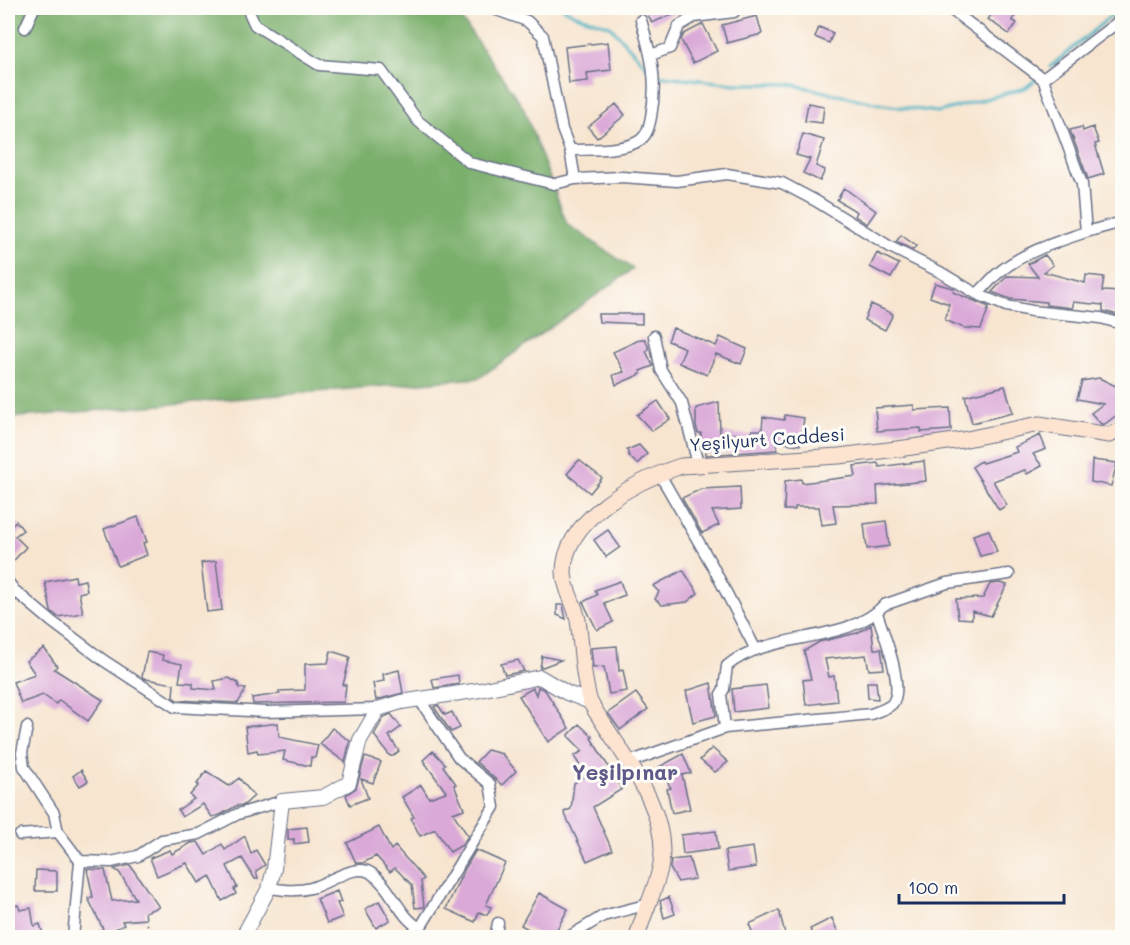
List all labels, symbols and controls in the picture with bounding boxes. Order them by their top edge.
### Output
street label: Yeşilyurt Caddesi [688,422,846,456]
district label: Yeşilpınar [572,758,678,786]
scale bar [899,867,1064,905]
text: 100 m [908,875,958,899]

